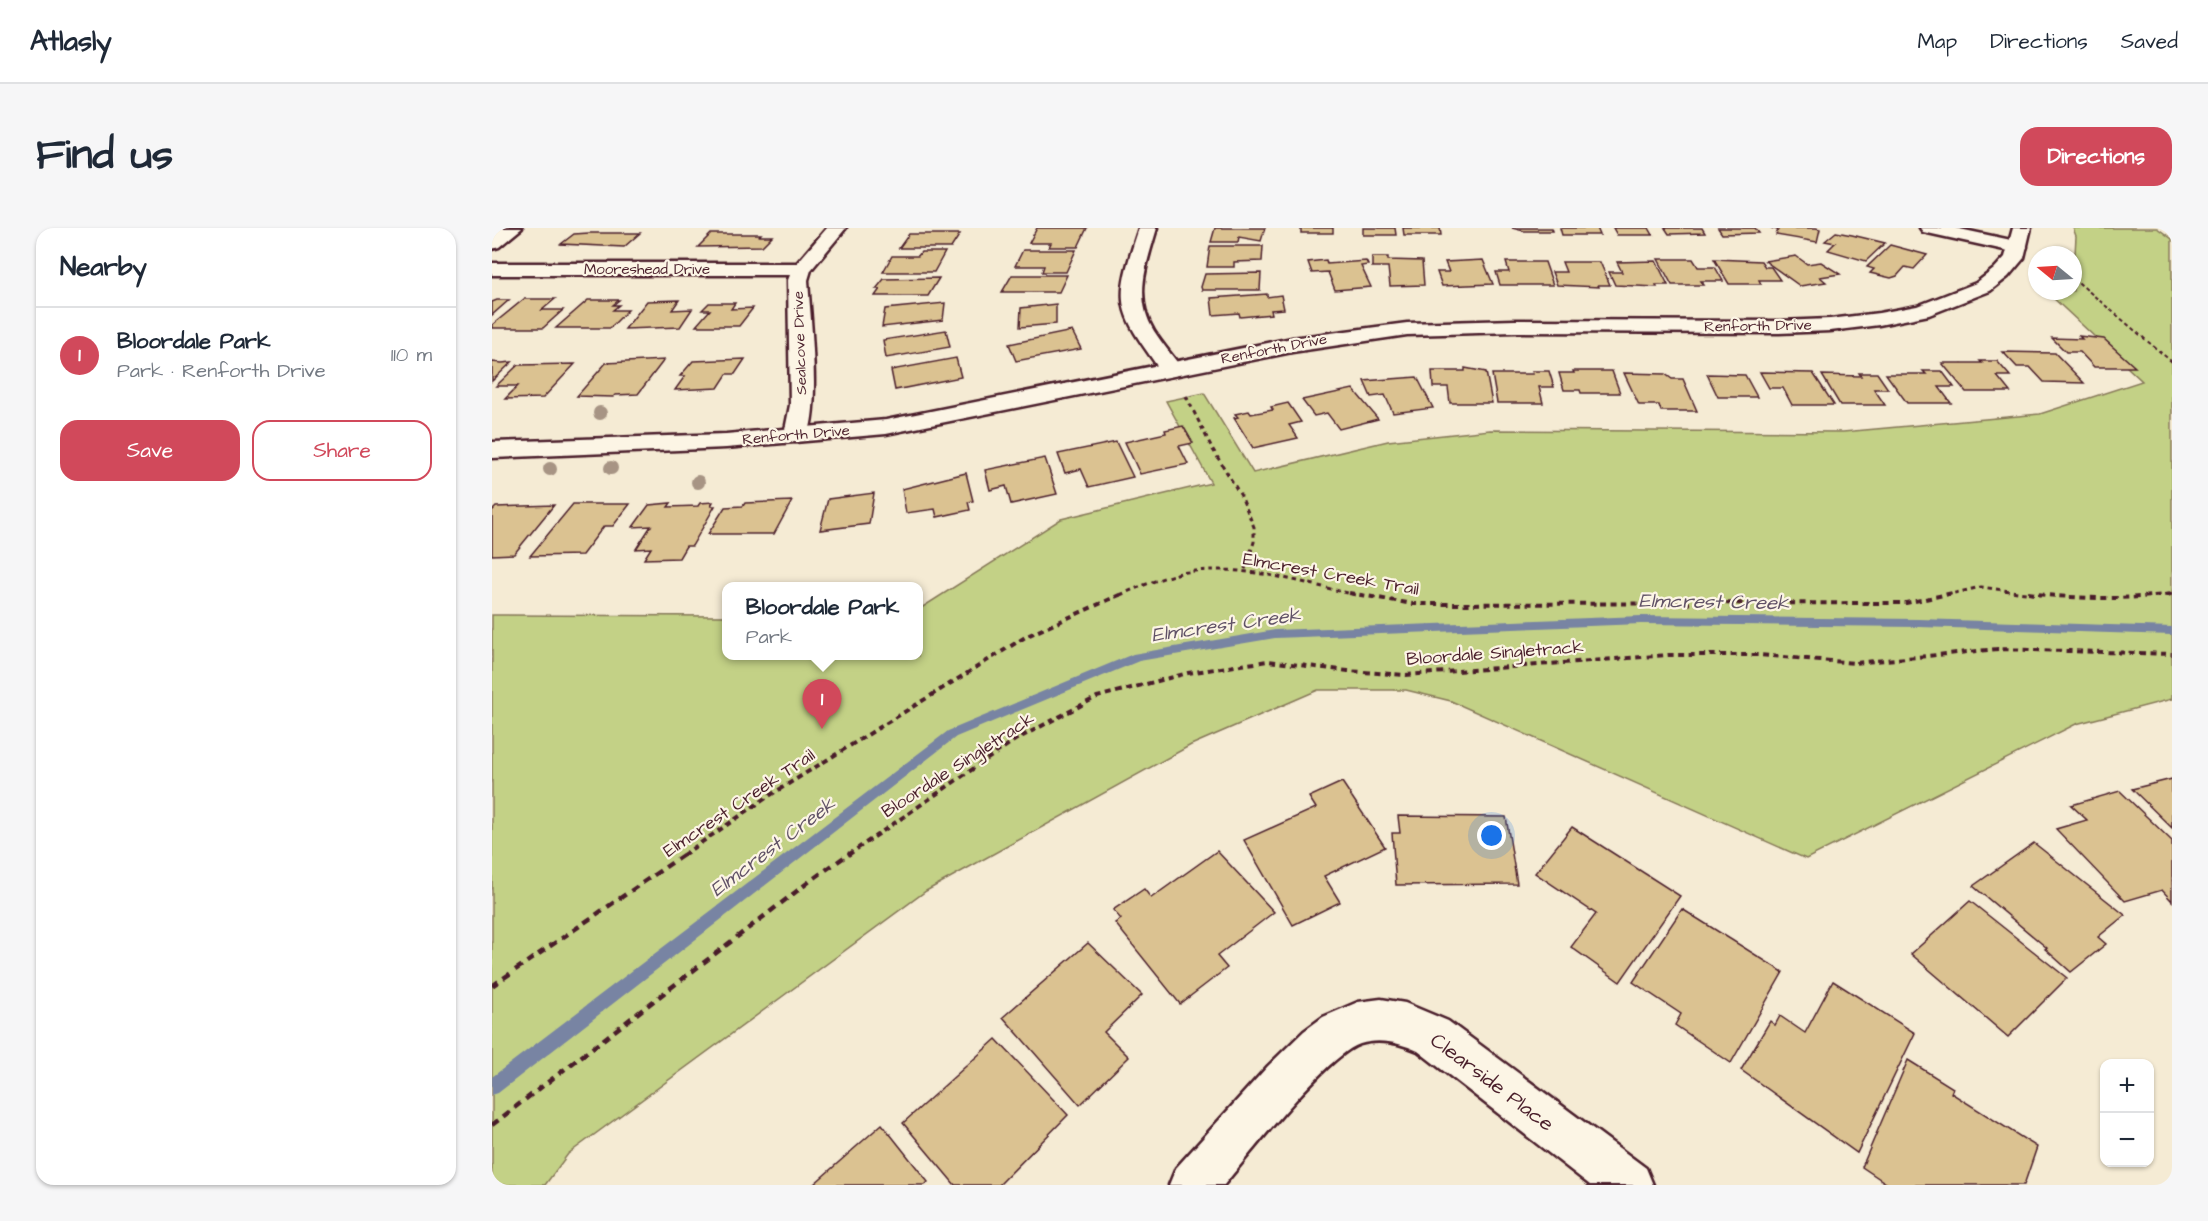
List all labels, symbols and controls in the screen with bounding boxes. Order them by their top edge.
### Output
text: Atlasly [30,22,112,61]
text: Map [1917,27,1957,56]
text: Directions [1990,27,2088,56]
text: Saved [2121,27,2178,56]
text: Find us [36,127,173,185]
button: Directions [2020,127,2172,186]
north arrow [2028,246,2082,300]
text: Nearby [60,249,147,285]
street label: Mooreshead Drive [584,259,710,280]
street label: Sealcove Drive [788,291,812,395]
street label: Renforth Drive [1704,315,1812,337]
text: Bloordale Park [117,326,271,357]
street label: Renforth Drive [1219,328,1329,370]
text: 1 [78,341,81,369]
text: 110 m [391,341,432,369]
text: Park · Renforth Drive [117,357,326,385]
button: Save [60,420,240,481]
button: Share [252,420,432,481]
street label: Renforth Drive [741,420,851,450]
street label: Elmcrest Creek Trail [1241,546,1421,602]
popup [722,582,923,660]
water label: Elmcrest Creek [1639,587,1790,617]
text: Bloordale Park [746,592,899,623]
water label: Elmcrest Creek [1150,601,1303,649]
text: Park [746,623,792,651]
street label: Bloordale Singletrack [1405,634,1585,673]
pin: 1 [802,680,842,729]
street label: Bloordale Singletrack [877,706,1040,825]
street label: Elmcrest Creek Trail [659,744,819,862]
water label: Elmcrest Creek [706,792,840,902]
your location [1477,821,1506,850]
street label: Clearside Place [1424,1026,1560,1138]
map controls [2100,1059,2154,1167]
button: + [2100,1059,2154,1113]
button: − [2100,1113,2154,1167]

